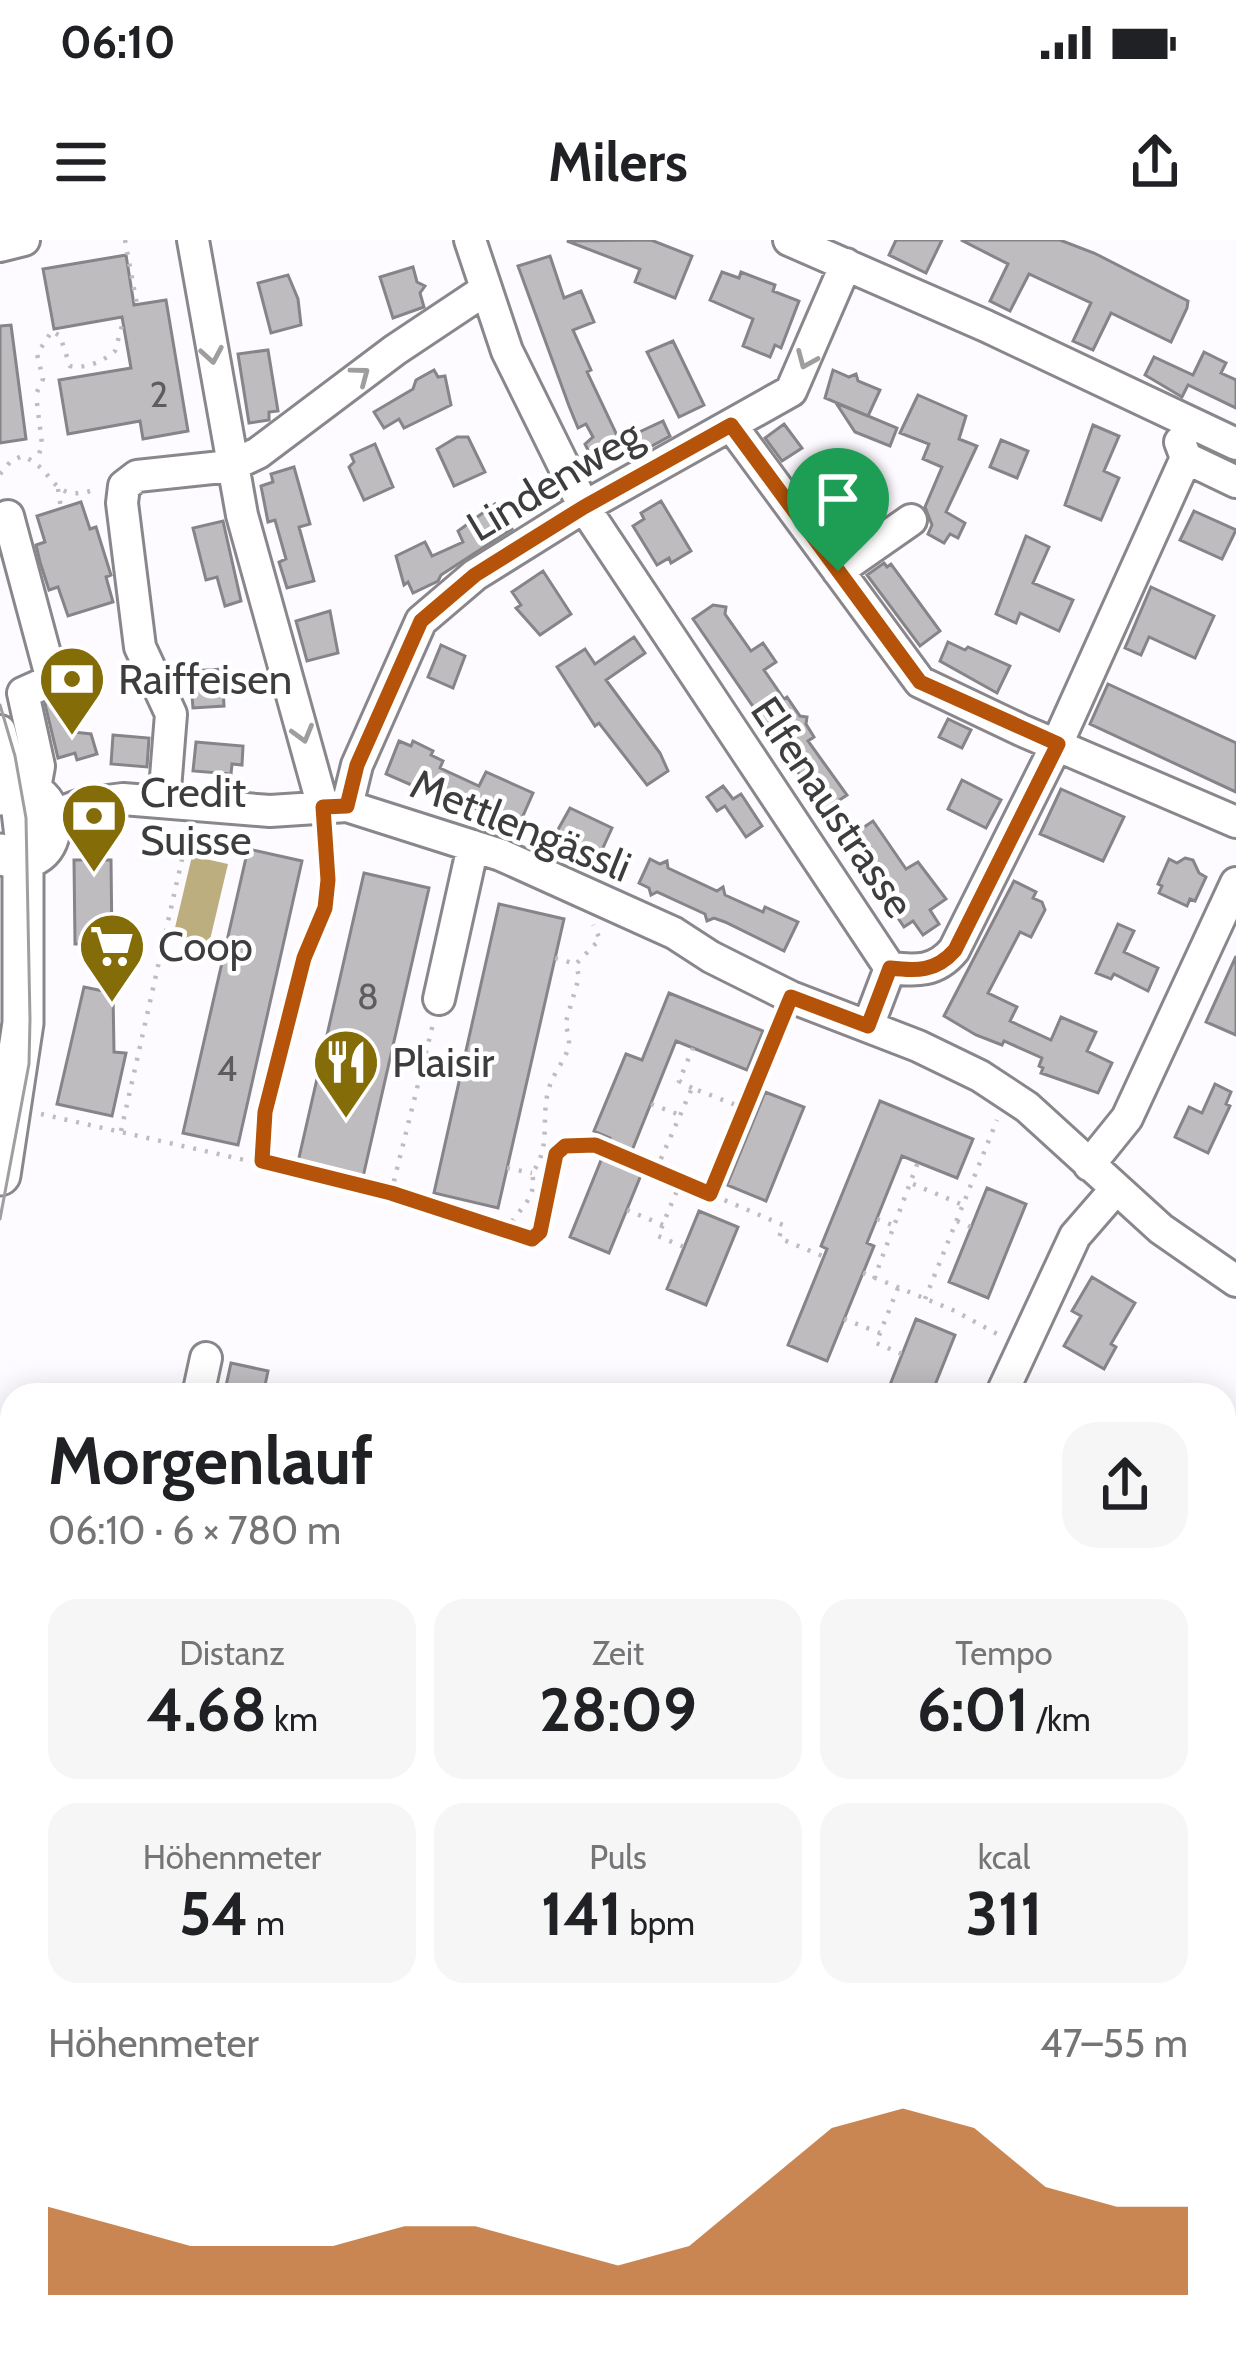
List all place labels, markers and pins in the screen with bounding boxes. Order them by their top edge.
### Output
pin [787,448,889,571]
bank icon: Raiffeisen [37,644,107,738]
place label: Raiffeisen [118,653,292,705]
place label: Credit Suisse [140,766,251,866]
bank icon: Credit Suisse [59,781,129,875]
supermarket icon: Coop [77,911,147,1005]
place label: Coop [158,920,253,972]
restaurant icon: Plaisir [311,1027,381,1121]
place label: Plaisir [392,1036,495,1088]

